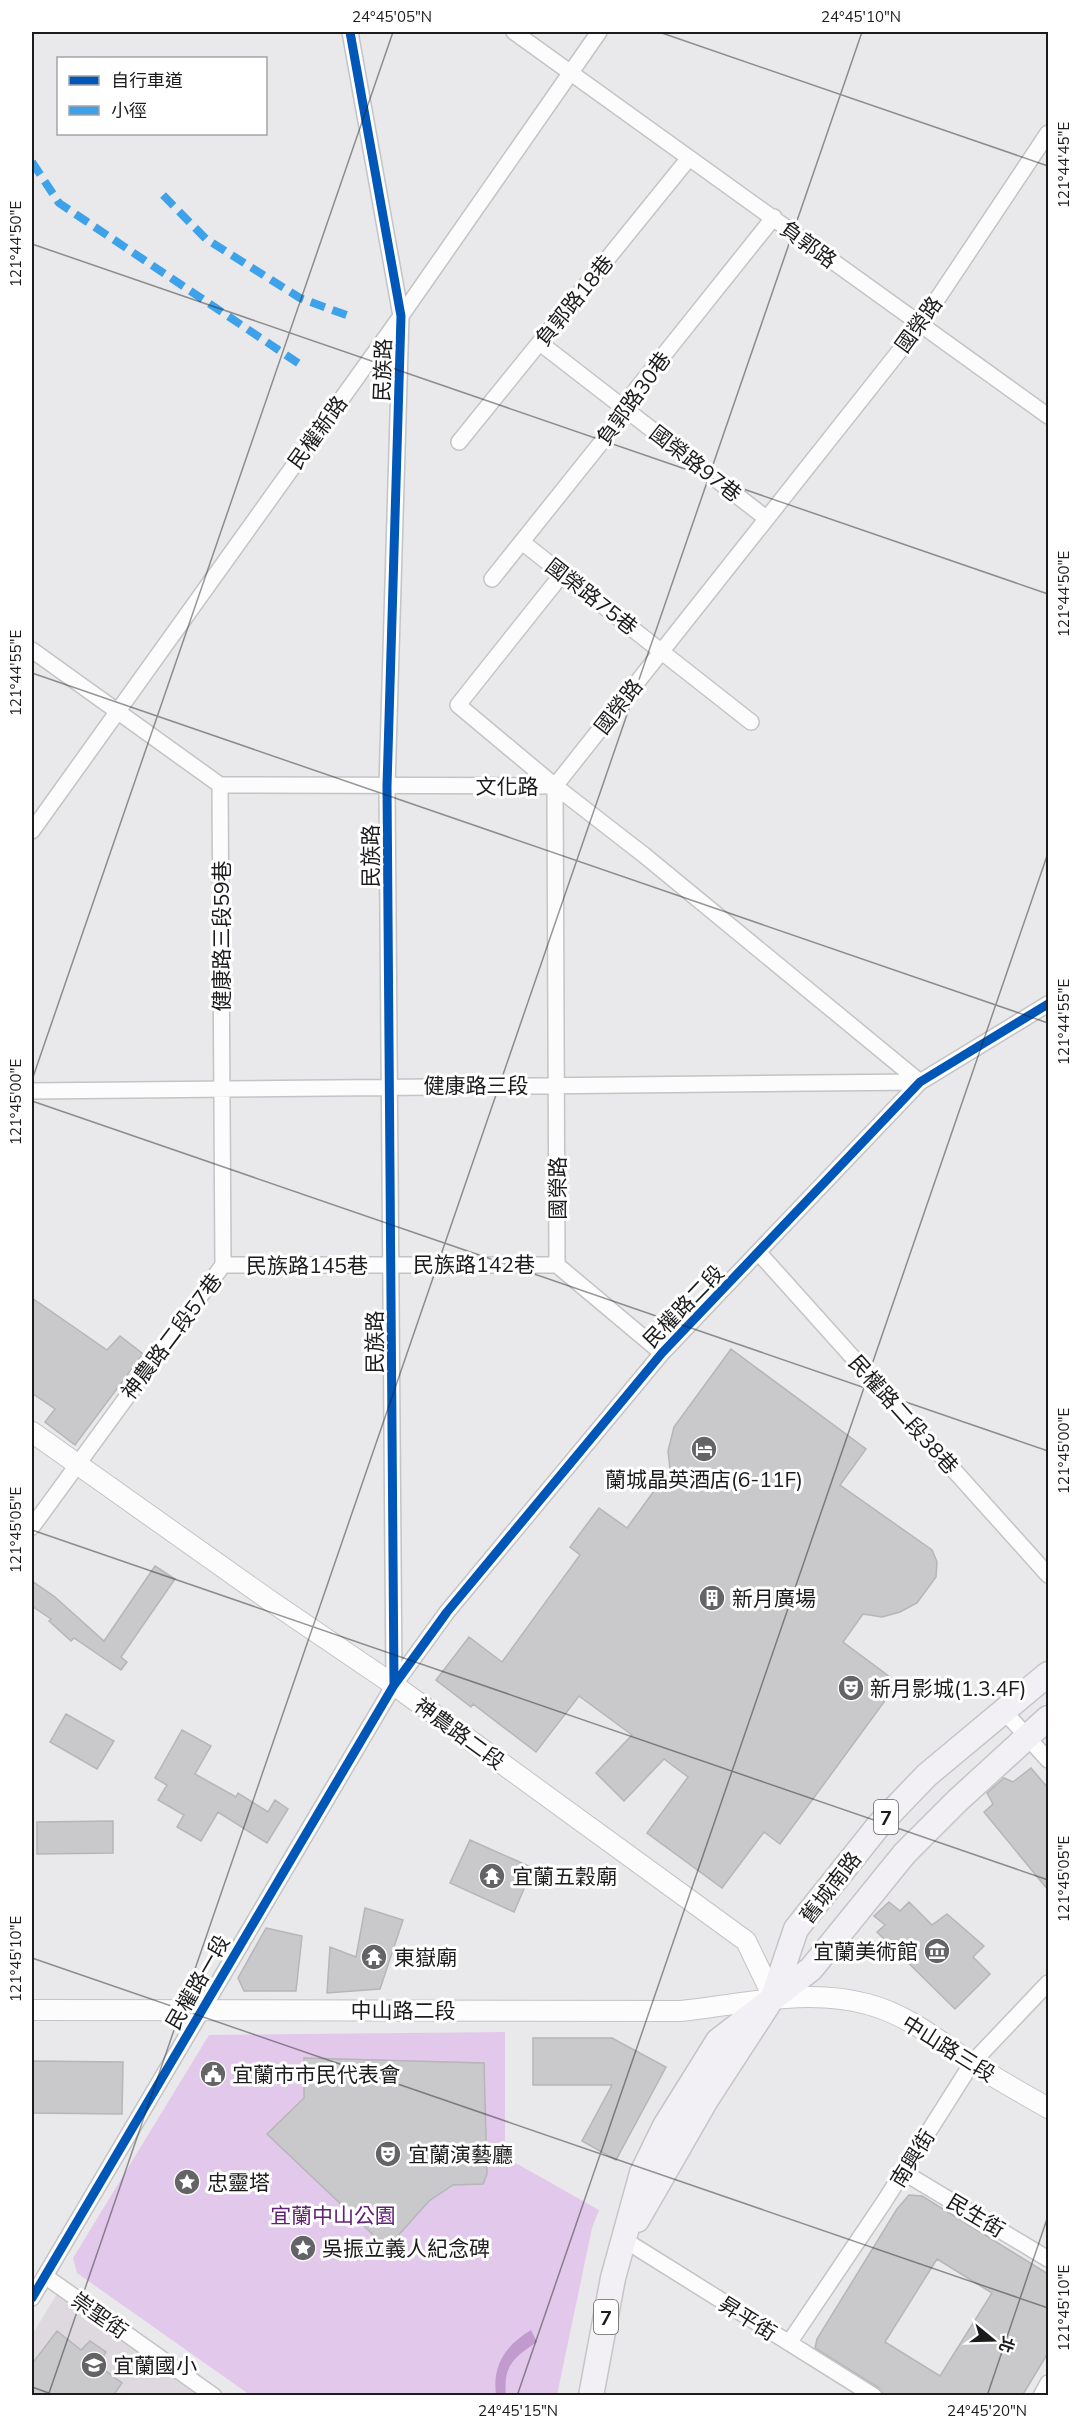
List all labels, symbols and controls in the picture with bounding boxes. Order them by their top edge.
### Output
text: 24°45'05"N [352,7,432,26]
text: 24°45'10"N [821,7,901,26]
legend [57,57,267,135]
text: 自行車道 [111,69,183,92]
text: 小徑 [111,99,147,122]
text: 121°44'45"E [1054,122,1073,208]
text: 121°44'50"E [6,201,25,287]
street label: 負郭路 [776,215,842,273]
street label: 負郭路18巷 [530,249,618,351]
street label: 國榮路 [889,291,947,357]
street label: 民族路 [368,338,396,402]
street label: 負郭路30巷 [590,346,676,450]
street label: 民權新路 [282,390,352,474]
street label: 國榮路97巷 [645,419,747,507]
text: 121°44'50"E [1054,551,1073,637]
street label: 國榮路75巷 [541,552,643,640]
text: 121°44'55"E [6,630,25,716]
street label: 國榮路 [588,673,648,739]
street label: 文化路 [476,773,539,799]
street label: 民族路 [357,825,383,888]
street label: 健康路三段59巷 [208,860,234,1012]
text: 121°44'55"E [1054,979,1073,1065]
text: 121°45'00"E [6,1059,25,1145]
street label: 健康路三段 [424,1072,529,1098]
street label: 國榮路 [544,1157,570,1220]
street label: 民族路142巷 [413,1251,535,1277]
street label: 民族路145巷 [246,1252,368,1278]
street label: 民權路二段 [637,1259,729,1353]
street label: 神農路二段57巷 [115,1268,227,1404]
street label: 民族路 [361,1311,387,1374]
street label: 民權路二段38巷 [844,1349,964,1479]
text: 121°45'00"E [1054,1408,1073,1494]
hotel icon: 蘭城晶英酒店(6-11F) [689,1434,719,1464]
place label: 蘭城晶英酒店(6-11F) [605,1466,803,1492]
text: 121°45'05"E [6,1487,25,1573]
building icon: 新月廣場 [697,1583,727,1613]
place label: 新月廣場 [732,1585,816,1611]
theatre icon: 新月影城(1.3.4F) [836,1673,866,1703]
place label: 新月影城(1.3.4F) [870,1675,1027,1701]
street label: 神農路二段 [410,1692,510,1774]
road number: 7 [874,1800,898,1834]
text: 121°45'05"E [1054,1836,1073,1922]
street label: 舊城南路 [794,1846,866,1928]
temple icon: 宜蘭五穀廟 [477,1861,507,1891]
place label: 宜蘭五穀廟 [512,1863,617,1889]
text: 121°45'10"E [6,1916,25,2002]
street label: 民權路一段 [159,1930,235,2034]
museum icon: 宜蘭美術館 [922,1936,952,1966]
place label: 宜蘭美術館 [813,1938,918,1964]
temple icon: 東嶽廟 [359,1942,389,1972]
place label: 東嶽廟 [394,1944,457,1970]
street label: 中山路二段 [351,1997,456,2023]
street label: 中山路三段 [898,2009,1000,2087]
public building icon: 宜蘭市市民代表會 [198,2059,228,2089]
place label: 宜蘭市市民代表會 [232,2061,400,2087]
street label: 南興街 [884,2124,940,2192]
theatre icon: 宜蘭演藝廳 [373,2139,403,2169]
place label: 宜蘭演藝廳 [408,2141,513,2167]
place icon: 忠靈塔 [172,2167,202,2197]
place label: 忠靈塔 [207,2169,270,2195]
street label: 民生街 [942,2188,1010,2242]
park label: 宜蘭中山公園 [270,2202,396,2228]
place icon: 吳振立義人紀念碑 [288,2233,318,2263]
place label: 吳振立義人紀念碑 [322,2235,490,2261]
text: 121°45'10"E [1054,2265,1073,2351]
street label: 崇聖街 [67,2286,133,2344]
street label: 昇平街 [714,2290,782,2346]
road number: 7 [594,2300,618,2334]
north arrow [963,2310,1023,2370]
text: 北 [995,2334,1019,2356]
school or university icon: 宜蘭國小 [79,2350,109,2380]
place label: 宜蘭國小 [113,2352,197,2378]
text: 24°45'15"N [478,2401,558,2420]
text: 24°45'20"N [947,2401,1027,2420]

